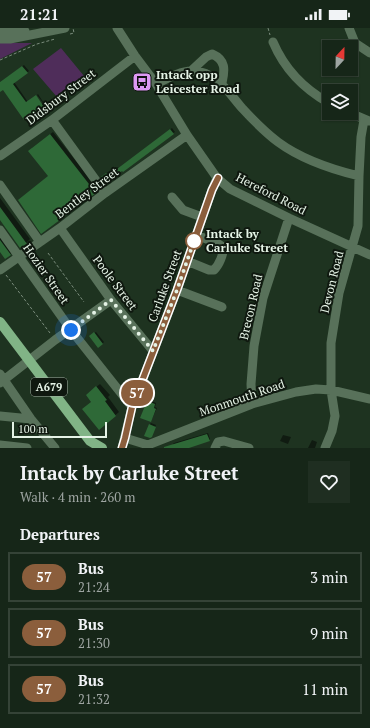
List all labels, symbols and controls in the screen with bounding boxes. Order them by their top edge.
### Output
text: 21:21 [20,4,59,24]
north arrow [322,40,358,76]
map controls [322,40,358,120]
street label: Didsbury Street [23,65,99,128]
place label: Intack opp Leicester Road [156,67,240,96]
bus stop icon: Intack opp Leicester Road [131,71,153,93]
button: layers [322,84,358,120]
street label: Bentley Street [52,164,122,221]
street label: Hereford Road [234,169,309,218]
place label: Intack by Carluke Street [206,226,288,255]
marker: Intack by Carluke Street [185,232,203,250]
street label: Hozier Street [20,241,73,307]
street label: Carluke Street [144,247,185,324]
street label: Devon Road [317,249,347,315]
street label: Poole Street [90,252,141,313]
street label: Brecon Road [236,272,265,341]
your location [61,320,81,340]
street label: Monmouth Road [197,376,287,419]
road number: A679 [31,378,67,396]
line badge: 57 [119,380,155,406]
text: 57 [129,383,145,402]
scale bar [12,420,107,439]
text: 100 m [18,422,48,436]
text: Intack by Carluke Street [20,460,239,485]
button: heart [308,461,350,503]
text: Walk · 4 min · 260 m [20,488,135,506]
text: Departures [20,524,100,544]
text: Bus [78,558,104,578]
text: 57 [36,567,52,586]
text: 3 min [310,567,348,587]
text: 21:24 [78,578,110,596]
text: Bus [78,614,104,634]
text: 57 [36,623,52,642]
text: 9 min [310,623,348,643]
text: 21:30 [78,634,110,652]
text: Bus [78,670,104,690]
text: 57 [36,679,52,698]
text: 11 min [302,679,348,699]
text: 21:32 [78,690,110,708]

